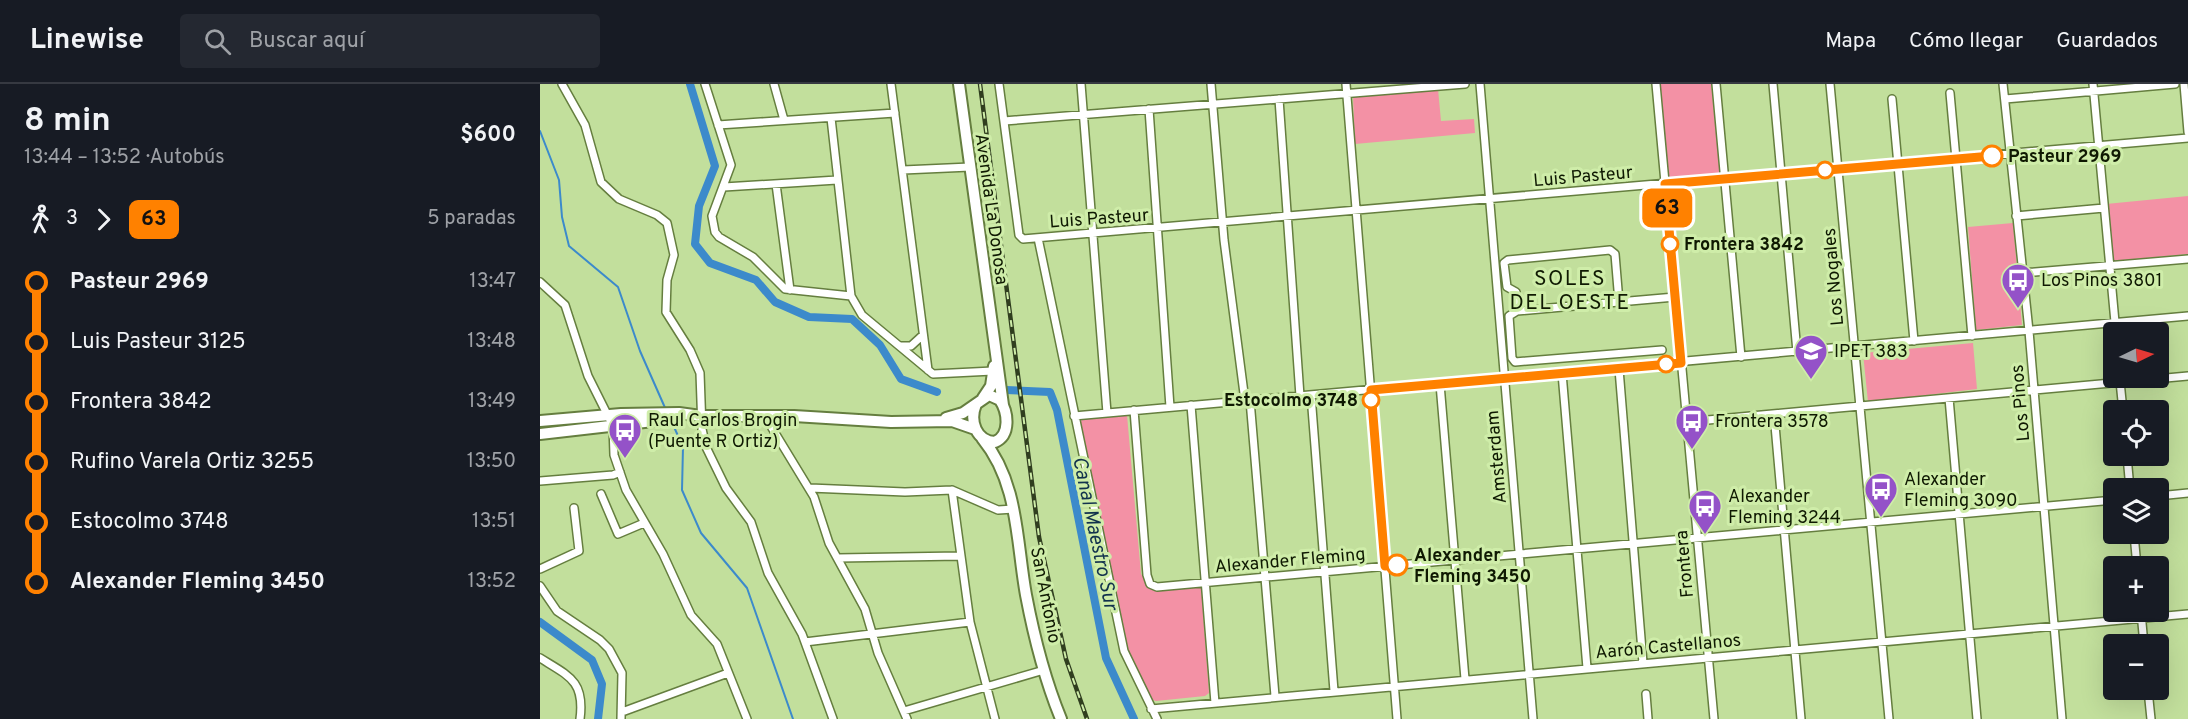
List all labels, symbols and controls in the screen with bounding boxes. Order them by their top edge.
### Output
search box [180,14,600,68]
text: Linewise [30,23,144,59]
icon: search [201,25,234,58]
text: Buscar aquí [249,28,364,55]
text: Mapa [1825,28,1876,55]
text: Cómo llegar [1909,28,2023,55]
text: Guardados [2056,28,2158,55]
text: 8 min [24,101,111,143]
text: $600 [460,122,516,149]
street label: Avenida La Donosa [969,132,1013,286]
text: 13:44 – 13:52 · Autobús [24,145,225,171]
marker: Pasteur 2969 [1981,145,2003,167]
place label: Pasteur 2969 [2008,146,2122,169]
unlabelled marker [1816,161,1834,179]
street label: Luis Pasteur [1532,162,1634,193]
line badge: 63 [1640,188,1694,228]
text: 63 [1654,195,1680,222]
icon: walk [24,203,57,236]
icon: forward [87,203,120,236]
street label: Luis Pasteur [1049,205,1150,234]
text: 3 [66,206,78,232]
text: 63 [141,206,167,233]
text: 5 paradas [427,206,516,232]
street label: Los Nogales [1819,227,1850,327]
place label: Frontera 3842 [1684,234,1804,257]
marker: Frontera 3842 [1661,235,1679,253]
bus stop icon: Los Pinos 3801 [2000,262,2036,309]
district label: SOLES DEL OESTE [1510,266,1630,317]
text: Pasteur 2969 [70,269,209,296]
text: 13:47 [469,269,516,295]
place label: Los Pinos 3801 [2041,270,2162,293]
north arrow [2103,322,2169,388]
map controls [2103,322,2169,700]
text: Luis Pasteur 3125 [70,329,246,356]
text: 13:48 [467,329,516,355]
school or university icon: IPET 383 [1793,333,1829,380]
place label: IPET 383 [1834,341,1908,364]
unlabelled marker [1657,355,1675,373]
street label: Los Pinos [2007,363,2036,442]
text: Frontera 3842 [70,389,212,416]
text: 13:49 [468,389,516,415]
place label: Estocolmo 3748 [1224,390,1358,413]
marker: Estocolmo 3748 [1362,391,1380,409]
button: locate [2103,400,2169,466]
bus stop icon: Frontera 3578 [1674,403,1710,450]
street label: Amsterdam [1482,409,1513,505]
place label: Raul Carlos Brogin (Puente R Ortiz) [648,410,797,454]
place label: Frontera 3578 [1715,411,1829,434]
bus stop icon: Raul Carlos Brogin (Puente R Ortiz) [607,412,643,459]
text: Rufino Varela Ortiz 3255 [70,449,314,476]
text: 13:50 [467,449,516,475]
water label: Canal Maestro Sur [1065,454,1123,614]
place label: Alexander Fleming 3090 [1904,469,2018,513]
bus stop icon: Alexander Fleming 3090 [1863,471,1899,518]
button: layers [2103,478,2169,544]
place label: Alexander Fleming 3244 [1728,486,1841,530]
bus stop icon: Alexander Fleming 3244 [1687,488,1723,535]
text: Estocolmo 3748 [70,509,229,536]
text: 13:51 [472,509,516,535]
street label: Frontera [1671,529,1700,599]
street label: Alexander Fleming [1214,543,1367,580]
street label: San Antonio [1024,545,1065,645]
place label: Alexander Fleming 3450 [1414,545,1531,589]
marker: Alexander Fleming 3450 [1386,554,1408,576]
button: + [2103,556,2169,622]
text: Alexander Fleming 3450 [70,569,325,596]
text: 13:52 [467,569,516,595]
street label: Aarón Castellanos [1594,630,1742,665]
button: − [2103,634,2169,700]

